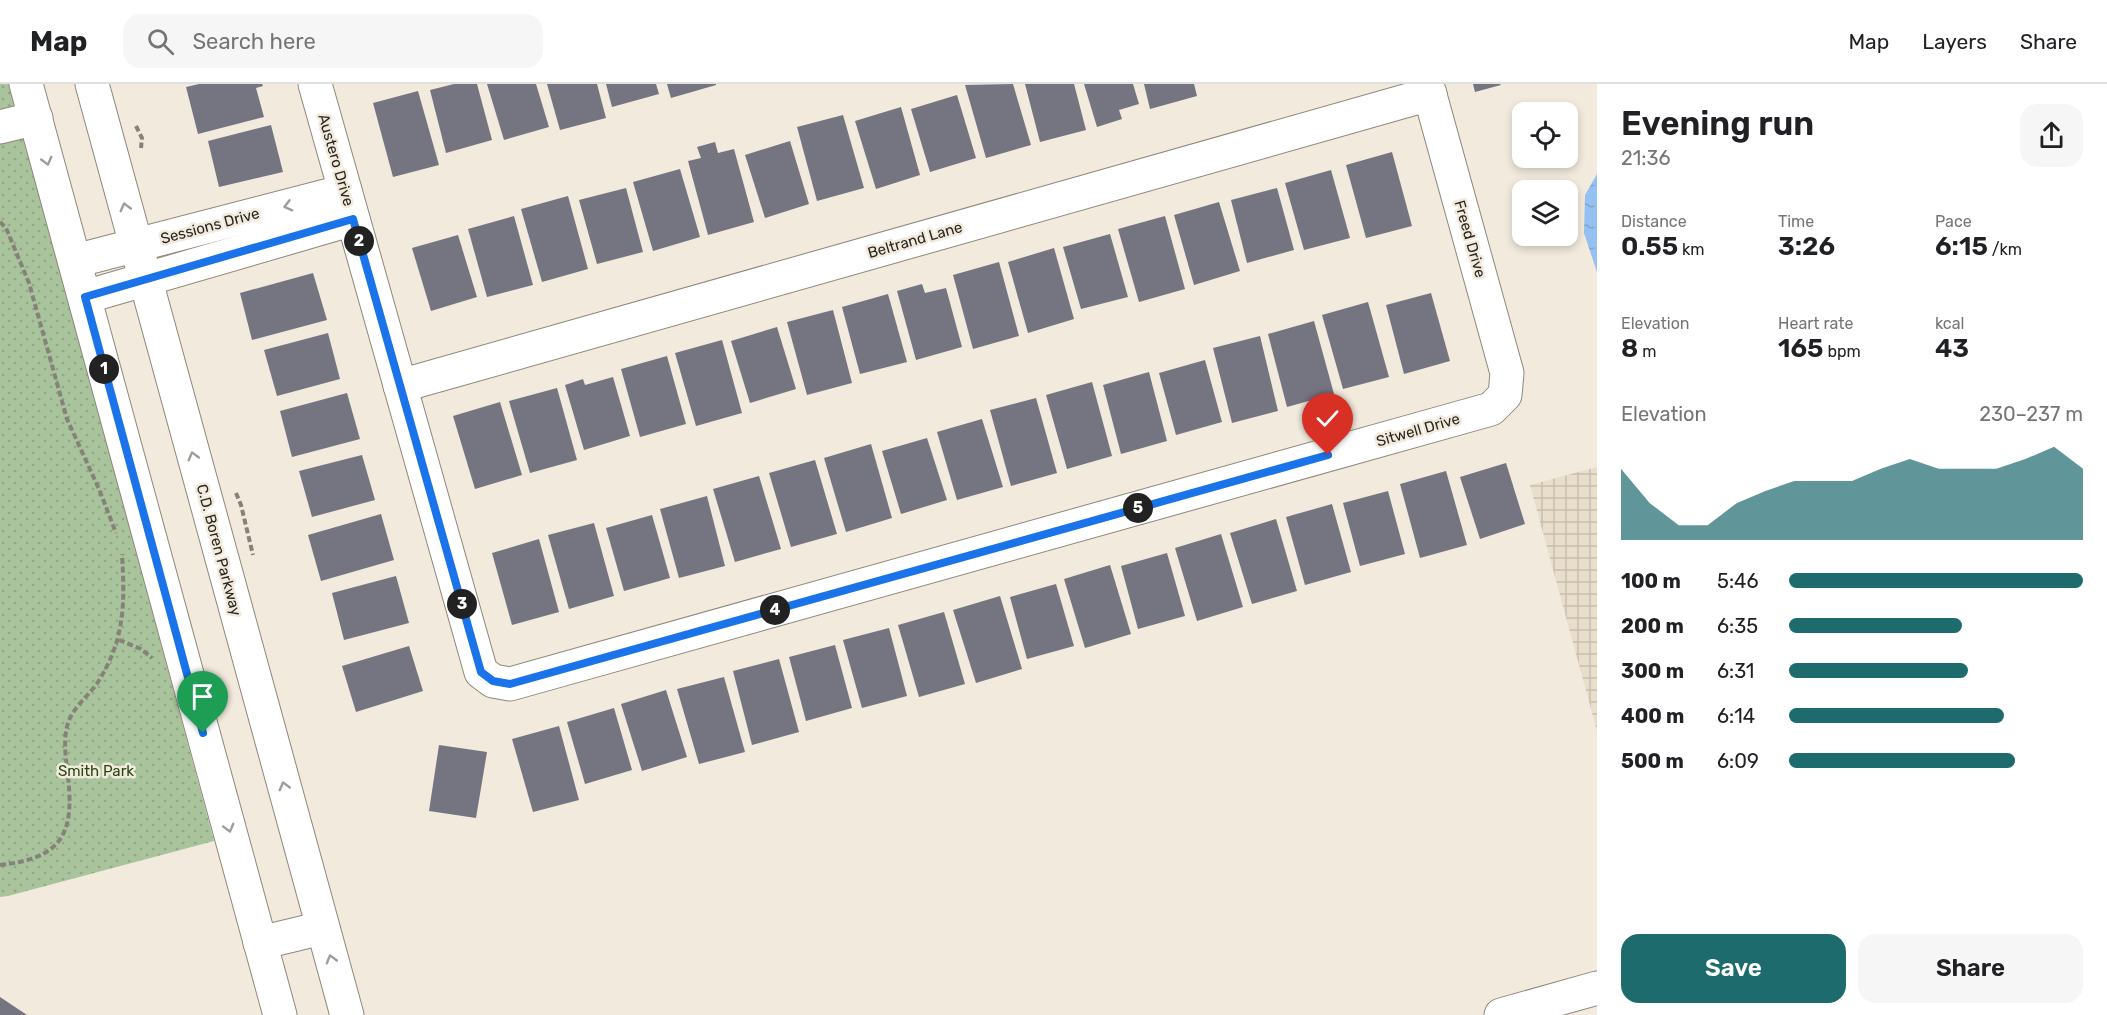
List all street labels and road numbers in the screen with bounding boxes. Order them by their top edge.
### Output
street label: Austero Drive [314,112,358,208]
street label: Freed Drive [1450,198,1490,280]
street label: Sessions Drive [159,204,261,248]
street label: Beltrand Lane [866,218,964,262]
street label: Sitwell Drive [1374,409,1462,451]
street label: C.D. Boren Parkway [193,482,245,618]

